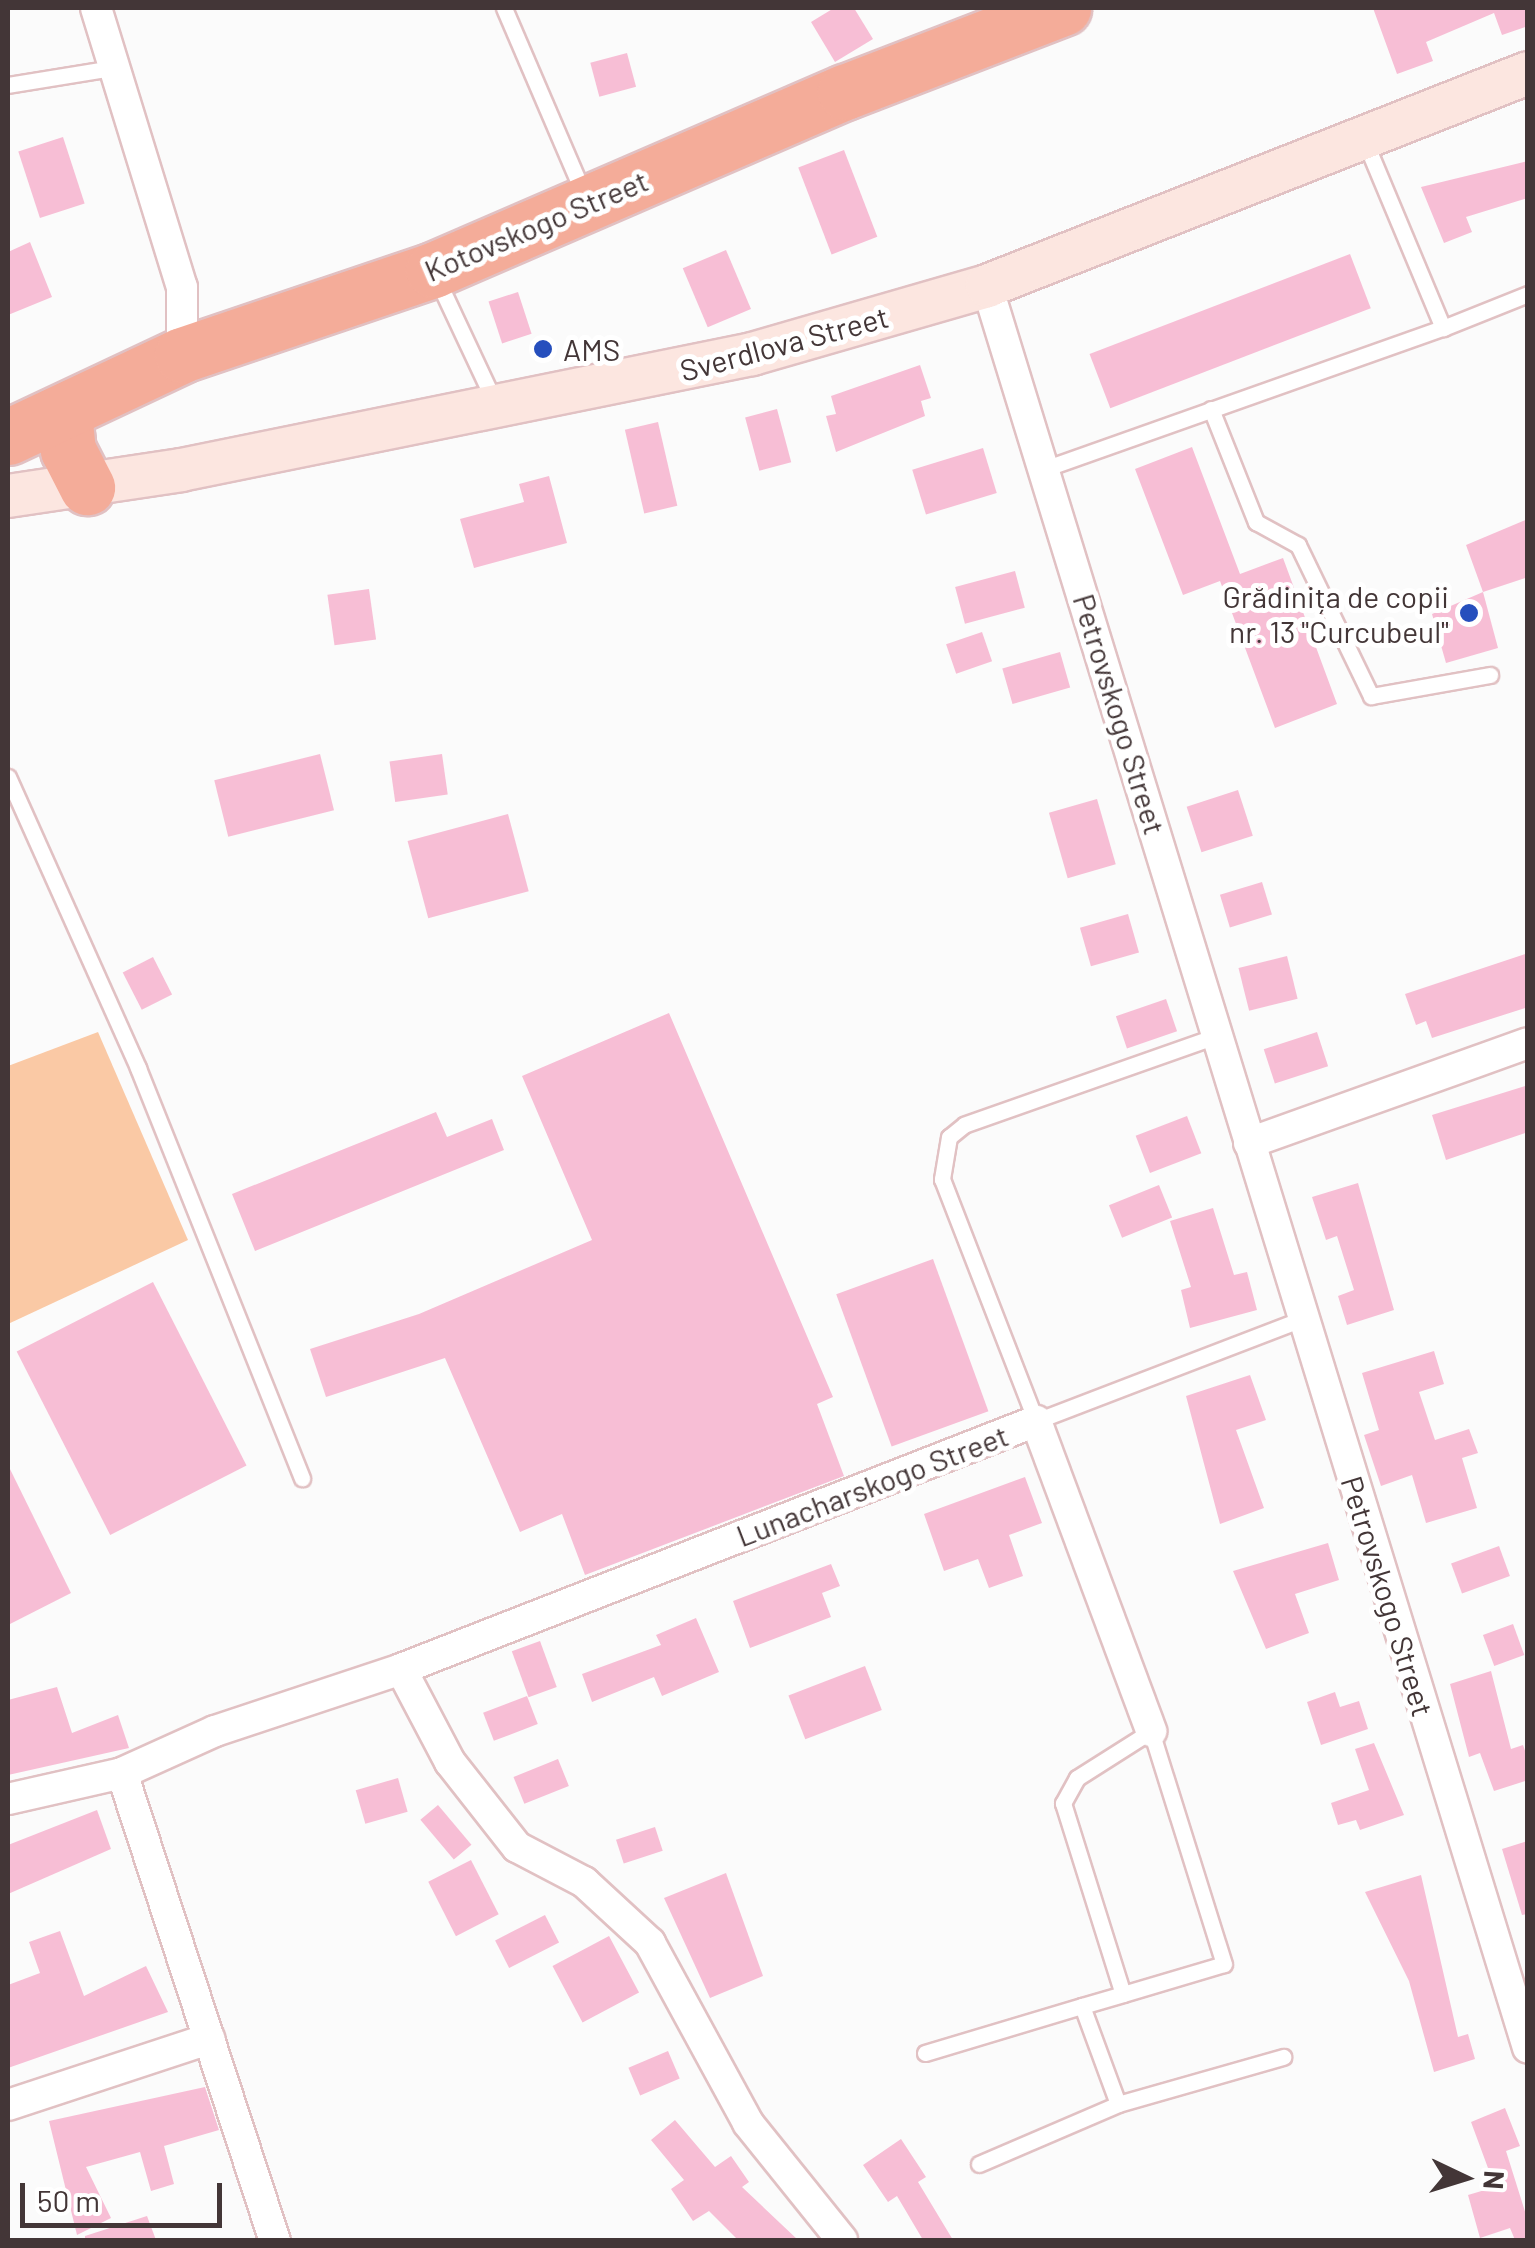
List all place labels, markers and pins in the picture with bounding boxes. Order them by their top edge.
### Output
place label: AMS [563,331,620,367]
marker: AMS [532,338,554,360]
place label: Grădinița de copii nr. 13 "Curcubeul" [1222,578,1449,648]
marker: Grădinița de copii nr. 13 "Curcubeul" [1458,602,1480,624]

